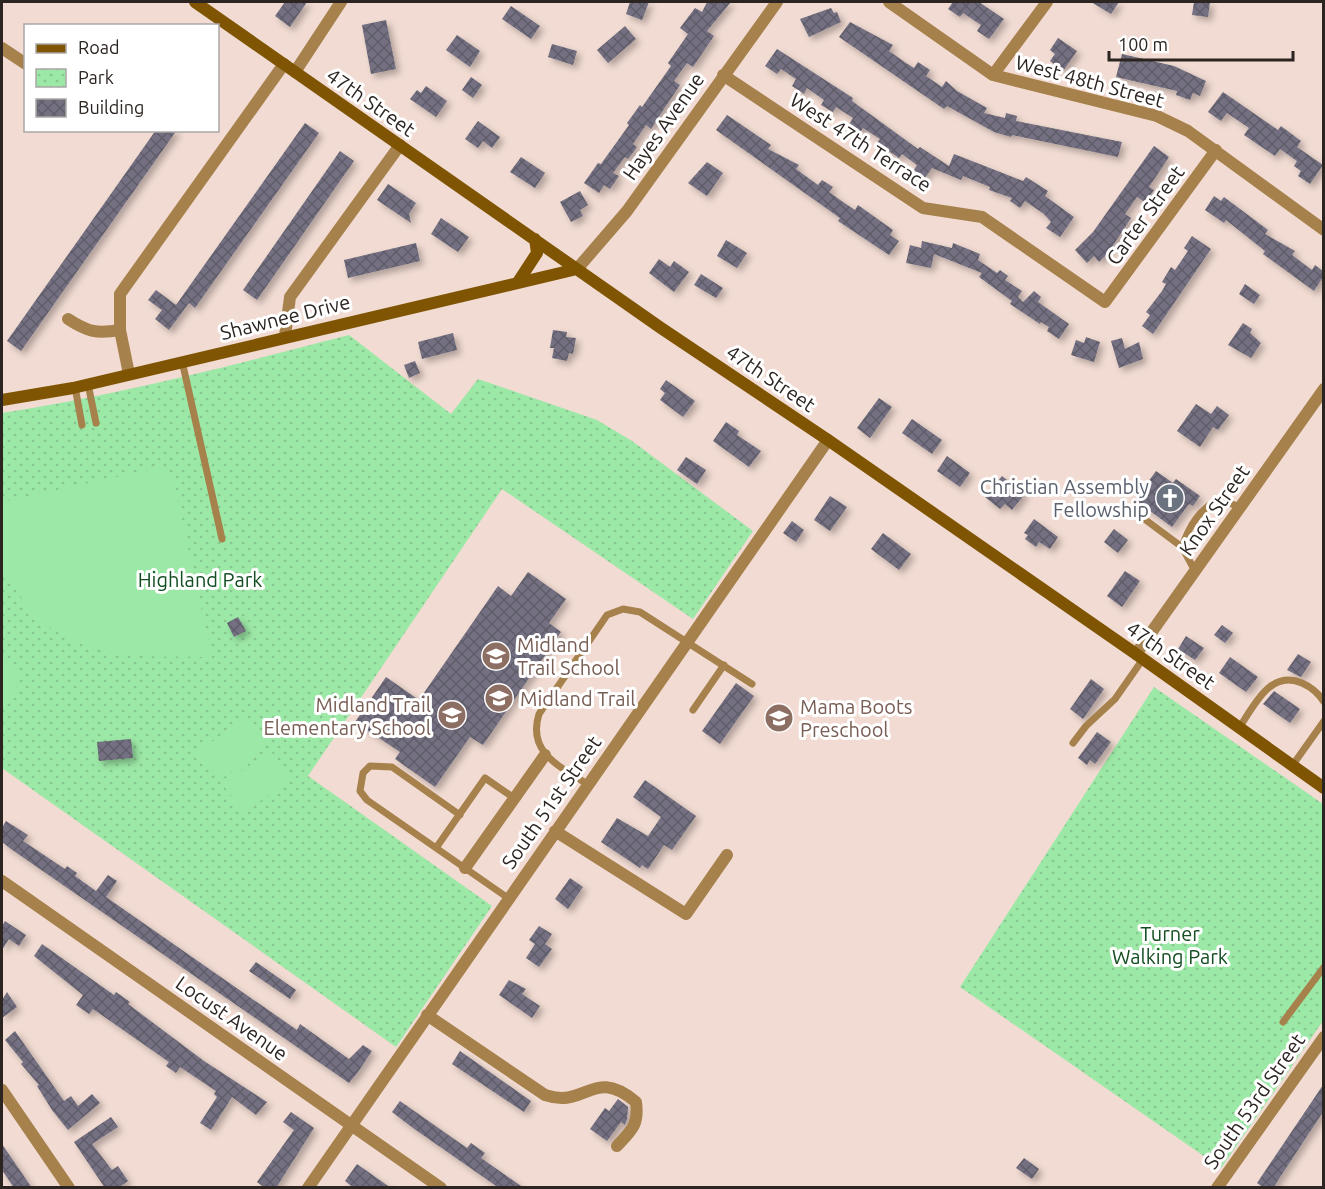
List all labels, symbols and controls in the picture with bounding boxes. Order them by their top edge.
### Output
legend [24,24,219,132]
scale bar [1109,24,1294,62]
text: 100 m [1118,34,1168,54]
text: Road [78,37,120,57]
street label: West 48th Street [1013,50,1167,112]
street label: 47th Street [323,63,420,141]
text: Park [78,67,114,87]
street label: Hayes Avenue [618,68,708,184]
street label: West 47th Terrace [786,88,936,196]
text: Building [78,97,144,117]
street label: Carter Street [1101,161,1189,269]
street label: Shawnee Drive [218,290,352,344]
street label: 47th Street [722,340,820,416]
street label: Knox Street [1174,460,1254,560]
place label: Christian Assembly Fellowship [980,475,1149,521]
church icon: Christian Assembly Fellowship [1154,482,1186,514]
park label: Highland Park [138,568,262,591]
street label: 47th Street [1123,616,1220,694]
place label: Midland Trail School [517,633,620,679]
school or university icon: Midland Trail School [480,640,512,672]
school or university icon: Midland Trail [483,682,515,714]
place label: Midland Trail [520,687,636,710]
place label: Midland Trail Elementary School [264,693,431,739]
place label: Mama Boots Preschool [800,695,912,741]
school or university icon: Midland Trail Elementary School [436,699,468,731]
school or university icon: Mama Boots Preschool [763,702,795,734]
street label: South 51st Street [497,731,606,873]
park label: Turner Walking Park [1112,922,1228,968]
street label: Locust Avenue [172,971,292,1065]
street label: South 53rd Street [1199,1029,1309,1173]

